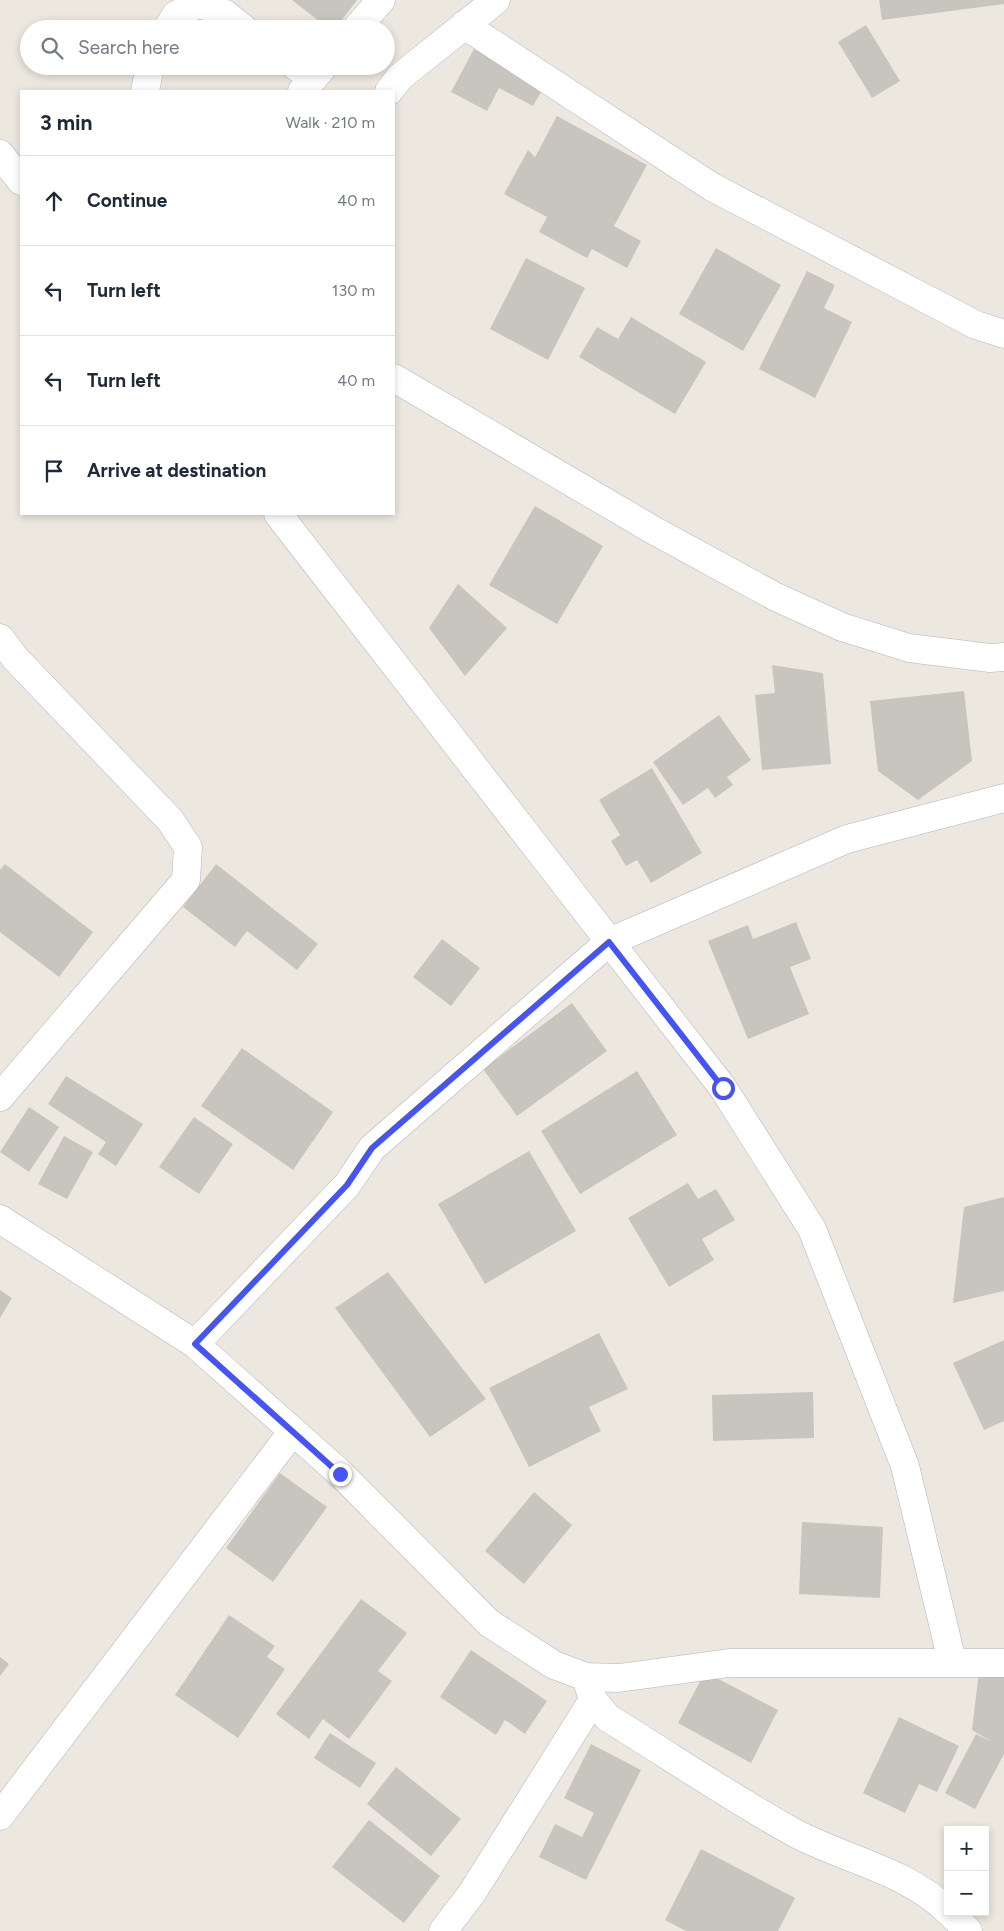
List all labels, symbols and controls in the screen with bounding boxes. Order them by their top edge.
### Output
search box [20,20,395,75]
icon: search [38,34,66,62]
text: Search here [78,36,180,59]
text: 3 min [40,110,92,135]
text: Walk · 210 m [286,113,375,132]
icon: ahead [40,187,68,215]
text: Continue [87,189,167,212]
text: 40 m [337,191,375,210]
icon: left [40,277,68,305]
text: Turn left [87,279,161,302]
text: 130 m [332,281,375,300]
icon: left [40,367,68,395]
text: Turn left [87,369,161,392]
text: 40 m [337,371,375,390]
icon: arrive [40,457,68,485]
text: Arrive at destination [87,459,266,482]
route start [712,1077,735,1100]
route end [329,1463,352,1486]
map controls [944,1826,989,1916]
button: + [944,1826,989,1871]
button: − [944,1871,989,1916]

